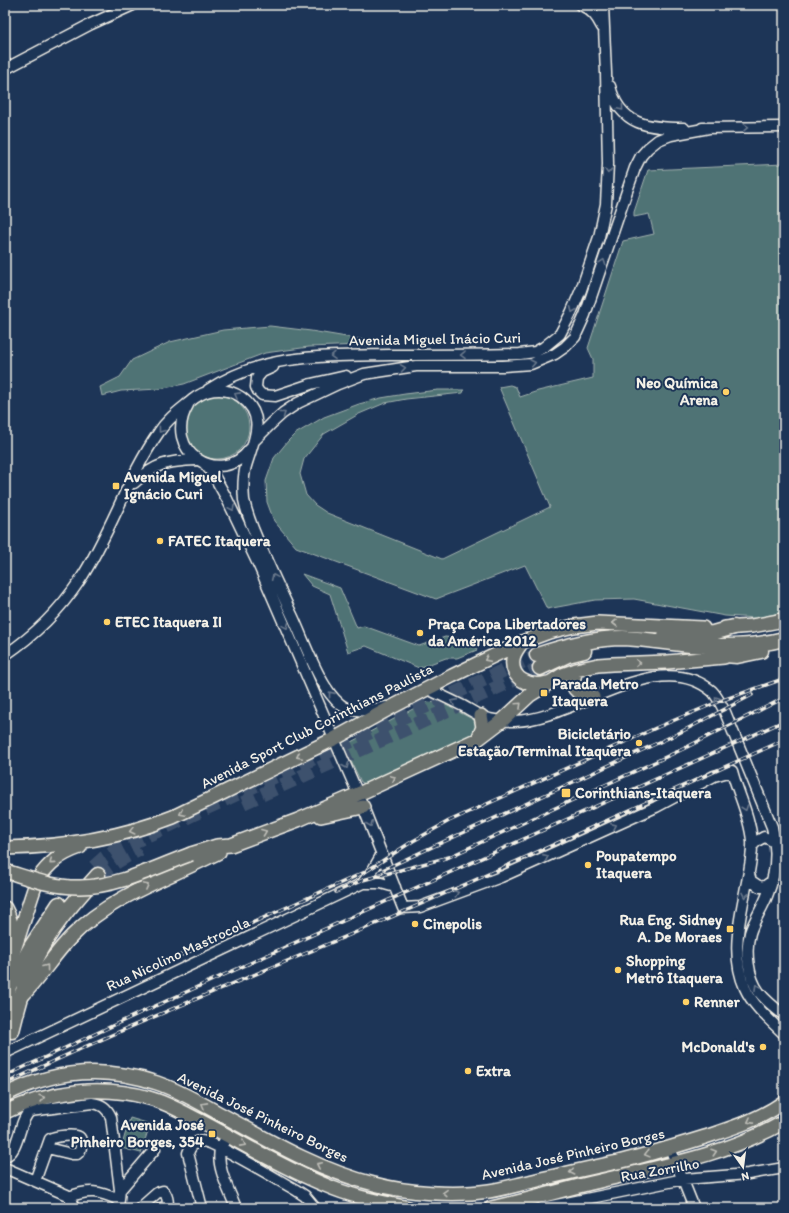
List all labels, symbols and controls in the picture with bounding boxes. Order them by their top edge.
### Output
one-way arrow [616,104,623,111]
one-way arrow [743,123,749,131]
one-way arrow [604,168,612,174]
one-way arrow [598,259,606,266]
one-way arrow [569,306,577,313]
street label: Avenida Miguel Inácio Curi [349,328,521,350]
one-way arrow [460,351,466,359]
one-way arrow [330,352,336,360]
one-way arrow [530,359,536,367]
one-way arrow [400,364,407,373]
place label: Neo Química Arena [636,374,719,409]
marker: Neo Química Arena [721,387,731,397]
one-way arrow [234,393,241,400]
one-way arrow [279,411,286,418]
one-way arrow [158,426,166,433]
place label: Avenida Miguel Ignácio Curi [123,468,222,504]
marker: Avenida Miguel Ignácio Curi [111,481,121,491]
one-way arrow [227,504,235,511]
place label: FATEC Itaquera [168,532,271,551]
marker: FATEC Itaquera [155,536,165,546]
one-way arrow [271,574,279,582]
place label: ETEC Itaquera II [115,613,222,632]
place label: Praça Copa Libertadores da América 2012 [428,615,586,650]
marker: ETEC Itaquera II [102,617,112,627]
one-way arrow [612,619,618,627]
one-way arrow [281,622,289,630]
marker: Praça Copa Libertadores da América 2012 [415,628,425,638]
one-way arrow [484,654,491,662]
one-way arrow [635,658,641,667]
street label: Avenida Sport Club Corinthians Paulista [198,659,436,793]
place label: Parada Metro Itaquera [552,675,639,711]
marker: Parada Metro Itaquera [539,688,549,698]
one-way arrow [329,691,336,699]
one-way arrow [714,696,722,703]
one-way arrow [451,699,459,707]
one-way arrow [514,702,522,710]
place label: Bicicletário Estação/Terminal Itaquera [458,725,631,761]
marker: Bicicletário Estação/Terminal Itaquera [634,738,644,748]
one-way arrow [296,751,304,759]
one-way arrow [341,762,349,770]
one-way arrow [389,775,397,783]
place label: Corinthians-Itaquera [575,784,712,803]
marker: Corinthians-Itaquera [560,787,572,799]
one-way arrow [740,804,748,811]
one-way arrow [179,808,186,816]
one-way arrow [365,820,373,827]
one-way arrow [610,823,617,831]
one-way arrow [129,826,135,834]
one-way arrow [261,829,268,837]
place label: Poupatempo Itaquera [596,847,677,883]
one-way arrow [541,854,549,862]
one-way arrow [49,858,56,865]
marker: Poupatempo Itaquera [583,860,593,870]
one-way arrow [142,883,149,891]
one-way arrow [453,890,460,898]
one-way arrow [741,892,749,899]
place label: Rua Eng. Sidney A. De Moraes [619,911,723,946]
street label: Rua Nicolino Mastrocola [103,913,253,995]
place label: Cinepolis [423,915,482,934]
marker: Cinepolis [410,919,420,929]
marker: Rua Eng. Sidney A. De Moraes [725,924,735,934]
place label: Shopping Metrô Itaquera [626,952,723,988]
one-way arrow [41,964,49,971]
marker: Shopping Metrô Itaquera [613,965,623,975]
one-way arrow [755,984,762,991]
place label: Renner [694,993,741,1011]
marker: Renner [681,997,691,1007]
place label: McDonald's [682,1038,755,1056]
marker: McDonald's [758,1042,768,1052]
place label: Extra [476,1062,511,1080]
marker: Extra [463,1066,473,1076]
street label: Avenida José Pinheiro Borges [175,1068,351,1166]
one-way arrow [38,1094,45,1103]
one-way arrow [200,1102,208,1109]
place label: Avenida José Pinheiro Borges, 354 [71,1116,204,1152]
one-way arrow [747,1116,754,1123]
street label: Avenida José Pinheiro Borges [480,1124,667,1184]
marker: Avenida José Pinheiro Borges, 354 [207,1129,217,1139]
one-way arrow [239,1139,247,1147]
north arrow [723,1147,763,1187]
one-way arrow [710,1148,717,1157]
one-way arrow [644,1149,651,1158]
street label: Rua Zorrilho [619,1154,701,1186]
one-way arrow [316,1162,323,1170]
one-way arrow [569,1167,576,1176]
text: N [740,1169,750,1183]
one-way arrow [442,1188,448,1197]

